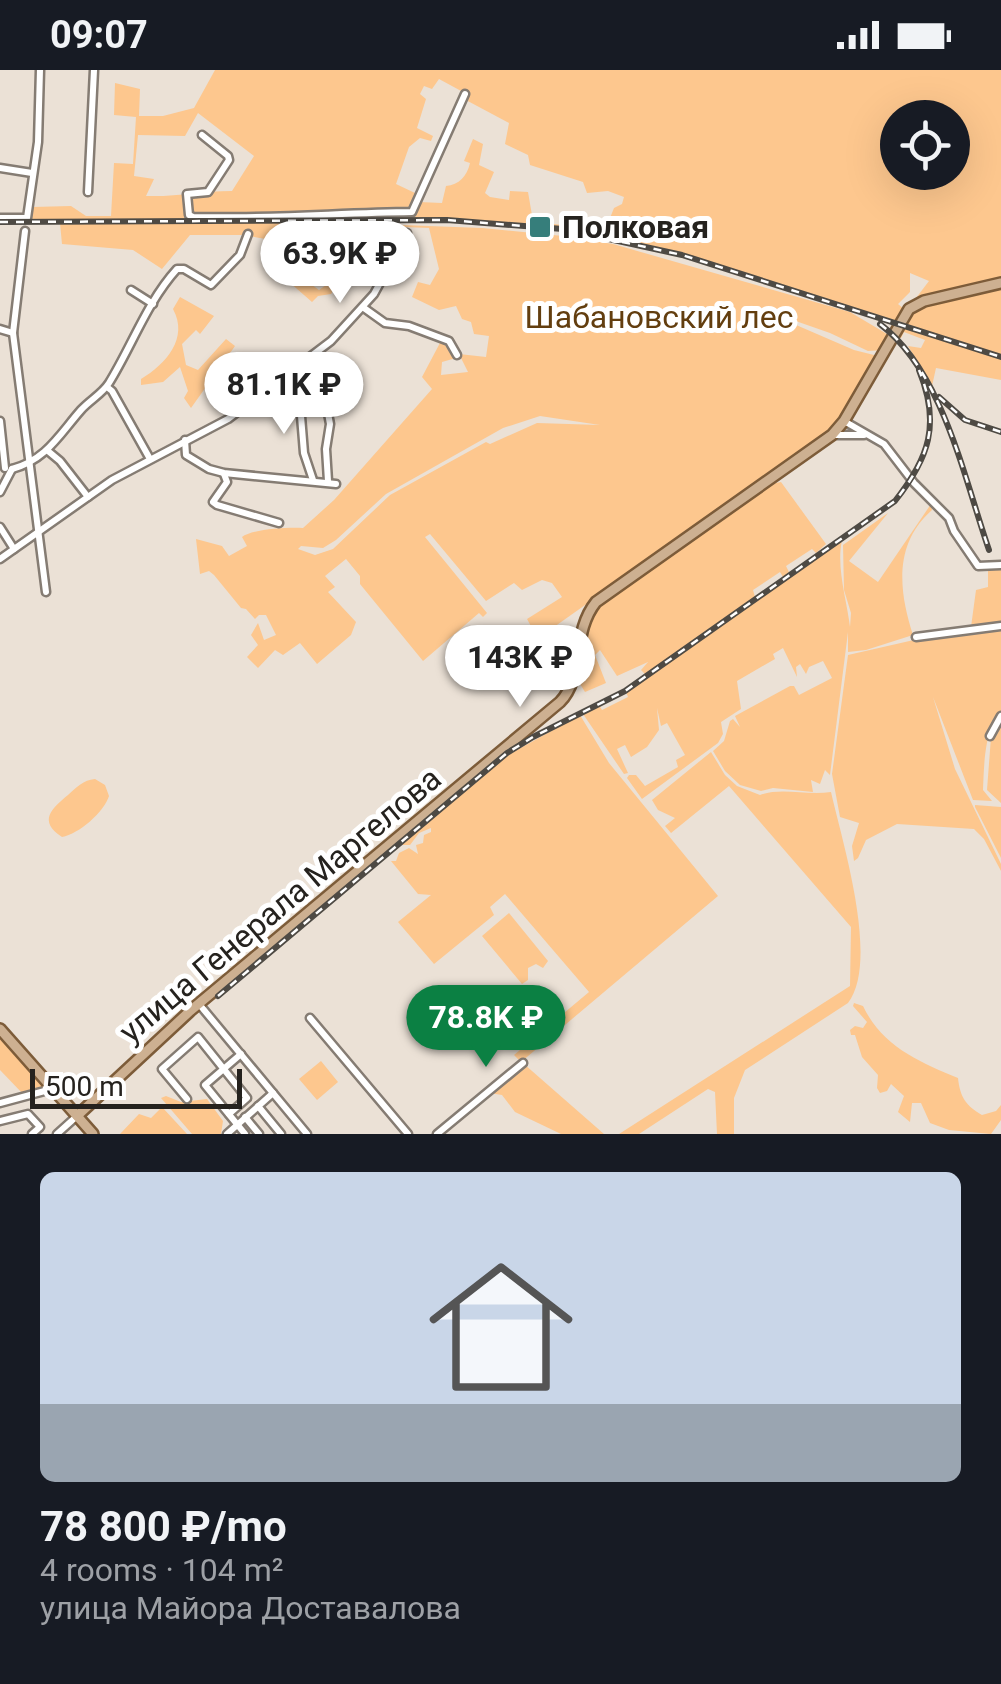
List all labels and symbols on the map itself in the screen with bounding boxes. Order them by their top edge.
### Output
place label: Полковая [562,208,709,246]
marker: Полковая [527,214,553,240]
pin: 63.9K ₽ [248,221,432,306]
park label: Шабановский лес [525,298,793,336]
pin: 81.1K ₽ [192,352,376,437]
pin: 143K ₽ [439,625,601,710]
street label: улица Генерала Маргелова [111,759,449,1051]
pin: 78.8K ₽ [394,985,578,1070]
scale bar [30,1064,242,1108]

